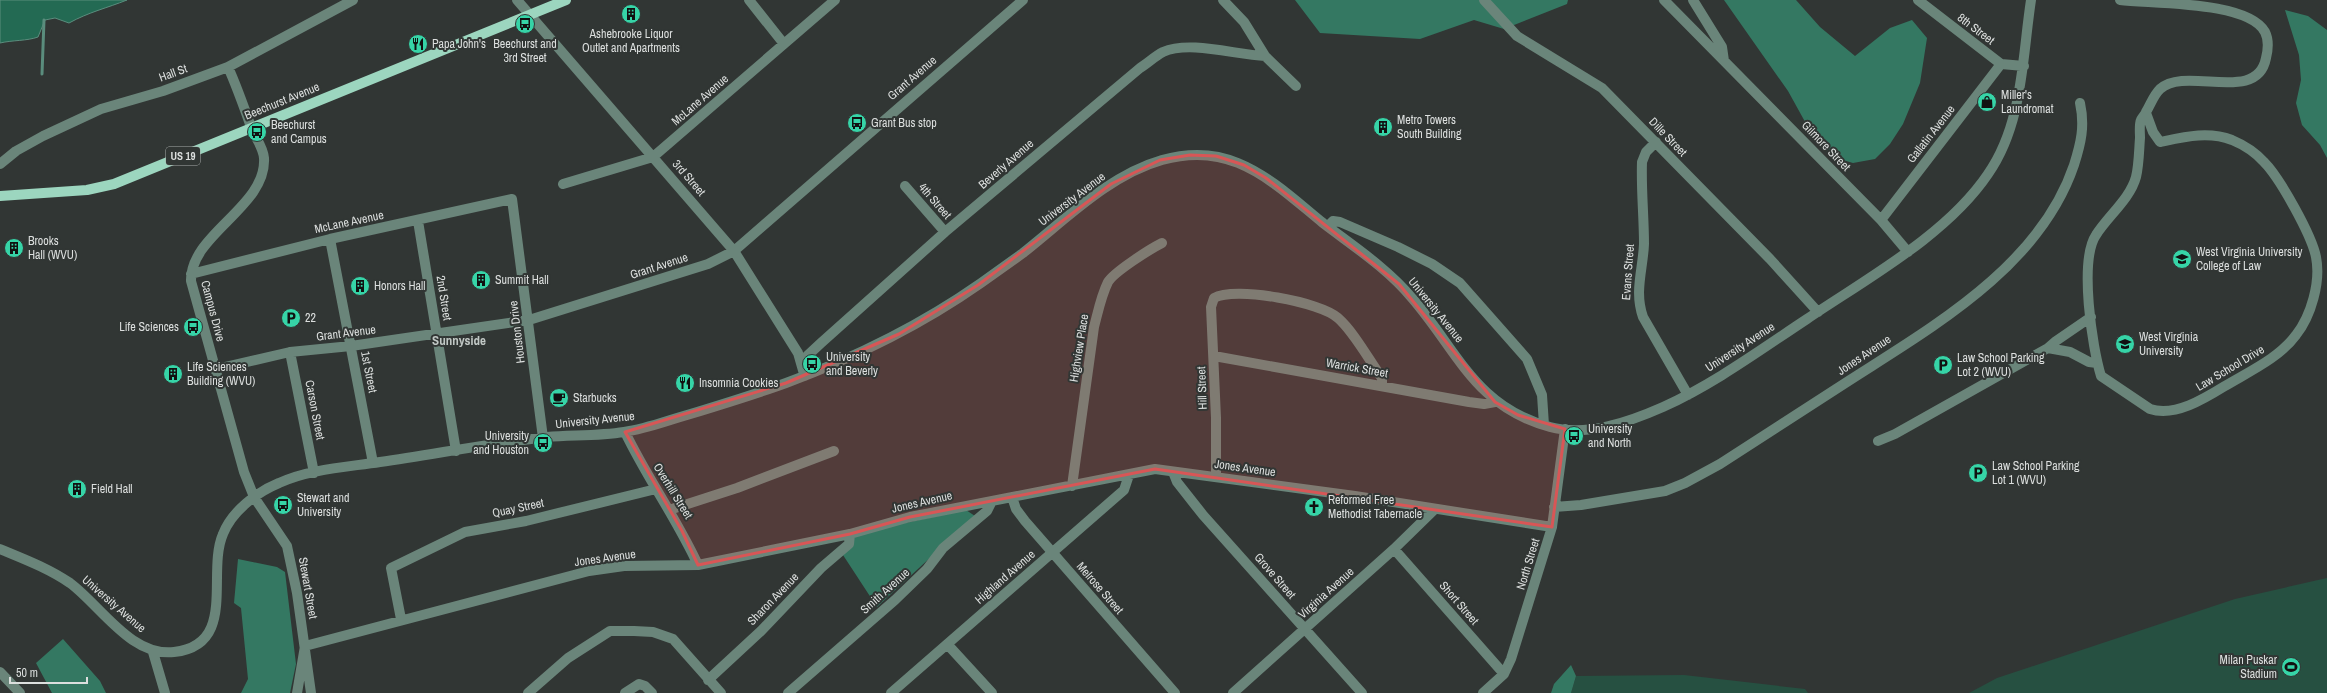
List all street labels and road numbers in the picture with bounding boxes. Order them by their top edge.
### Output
street label: 8th Street [1954,10,1998,48]
street label: Grant Avenue [884,52,940,104]
street label: Hall St [157,60,190,85]
street label: McLane Avenue [668,71,732,129]
street label: Beechurst Avenue [242,79,322,123]
street label: Gallatin Avenue [1903,102,1959,166]
street label: Dille Street [1645,114,1691,160]
street label: Gilmore Street [1798,117,1854,175]
street label: Beverly Avenue [975,136,1037,192]
road number: US 19 [166,147,200,165]
street label: 3rd Street [669,156,709,200]
street label: University Avenue [1035,169,1109,229]
street label: 4th Street [915,180,955,223]
street label: McLane Avenue [313,207,385,237]
street label: Evans Street [1618,243,1638,301]
street label: Grant Avenue [628,249,690,283]
street label: 2nd Street [433,274,455,322]
street label: University Avenue [1405,274,1467,346]
street label: Campus Drive [197,279,229,343]
street label: Houston Drive [505,300,529,364]
street label: Highview Place [1066,313,1092,383]
street label: University Avenue [1702,319,1778,375]
street label: Grant Avenue [315,321,377,345]
street label: Jones Avenue [1834,331,1894,379]
street label: Law School Drive [2193,341,2267,395]
street label: 1st Street [357,350,381,394]
street label: Warrick Street [1325,355,1389,381]
street label: Hill Street [1193,366,1211,410]
street label: Carson Street [301,379,329,442]
street label: University Avenue [555,408,635,432]
street label: Jones Avenue [1213,456,1277,480]
street label: Overhill Street [650,460,697,522]
street label: Jones Avenue [890,487,954,517]
street label: Quay Street [491,495,546,521]
street label: North Street [1513,536,1543,592]
street label: Jones Avenue [573,546,637,570]
street label: Highland Avenue [972,546,1038,608]
street label: Grove Street [1251,550,1300,602]
street label: Stewart Street [295,556,321,620]
street label: Melrose Street [1073,559,1127,618]
street label: Virginia Avenue [1295,564,1357,622]
street label: Smith Avenue [857,565,913,617]
street label: Sharon Avenue [744,569,802,629]
street label: University Avenue [79,572,149,636]
street label: Short Street [1436,578,1482,628]

